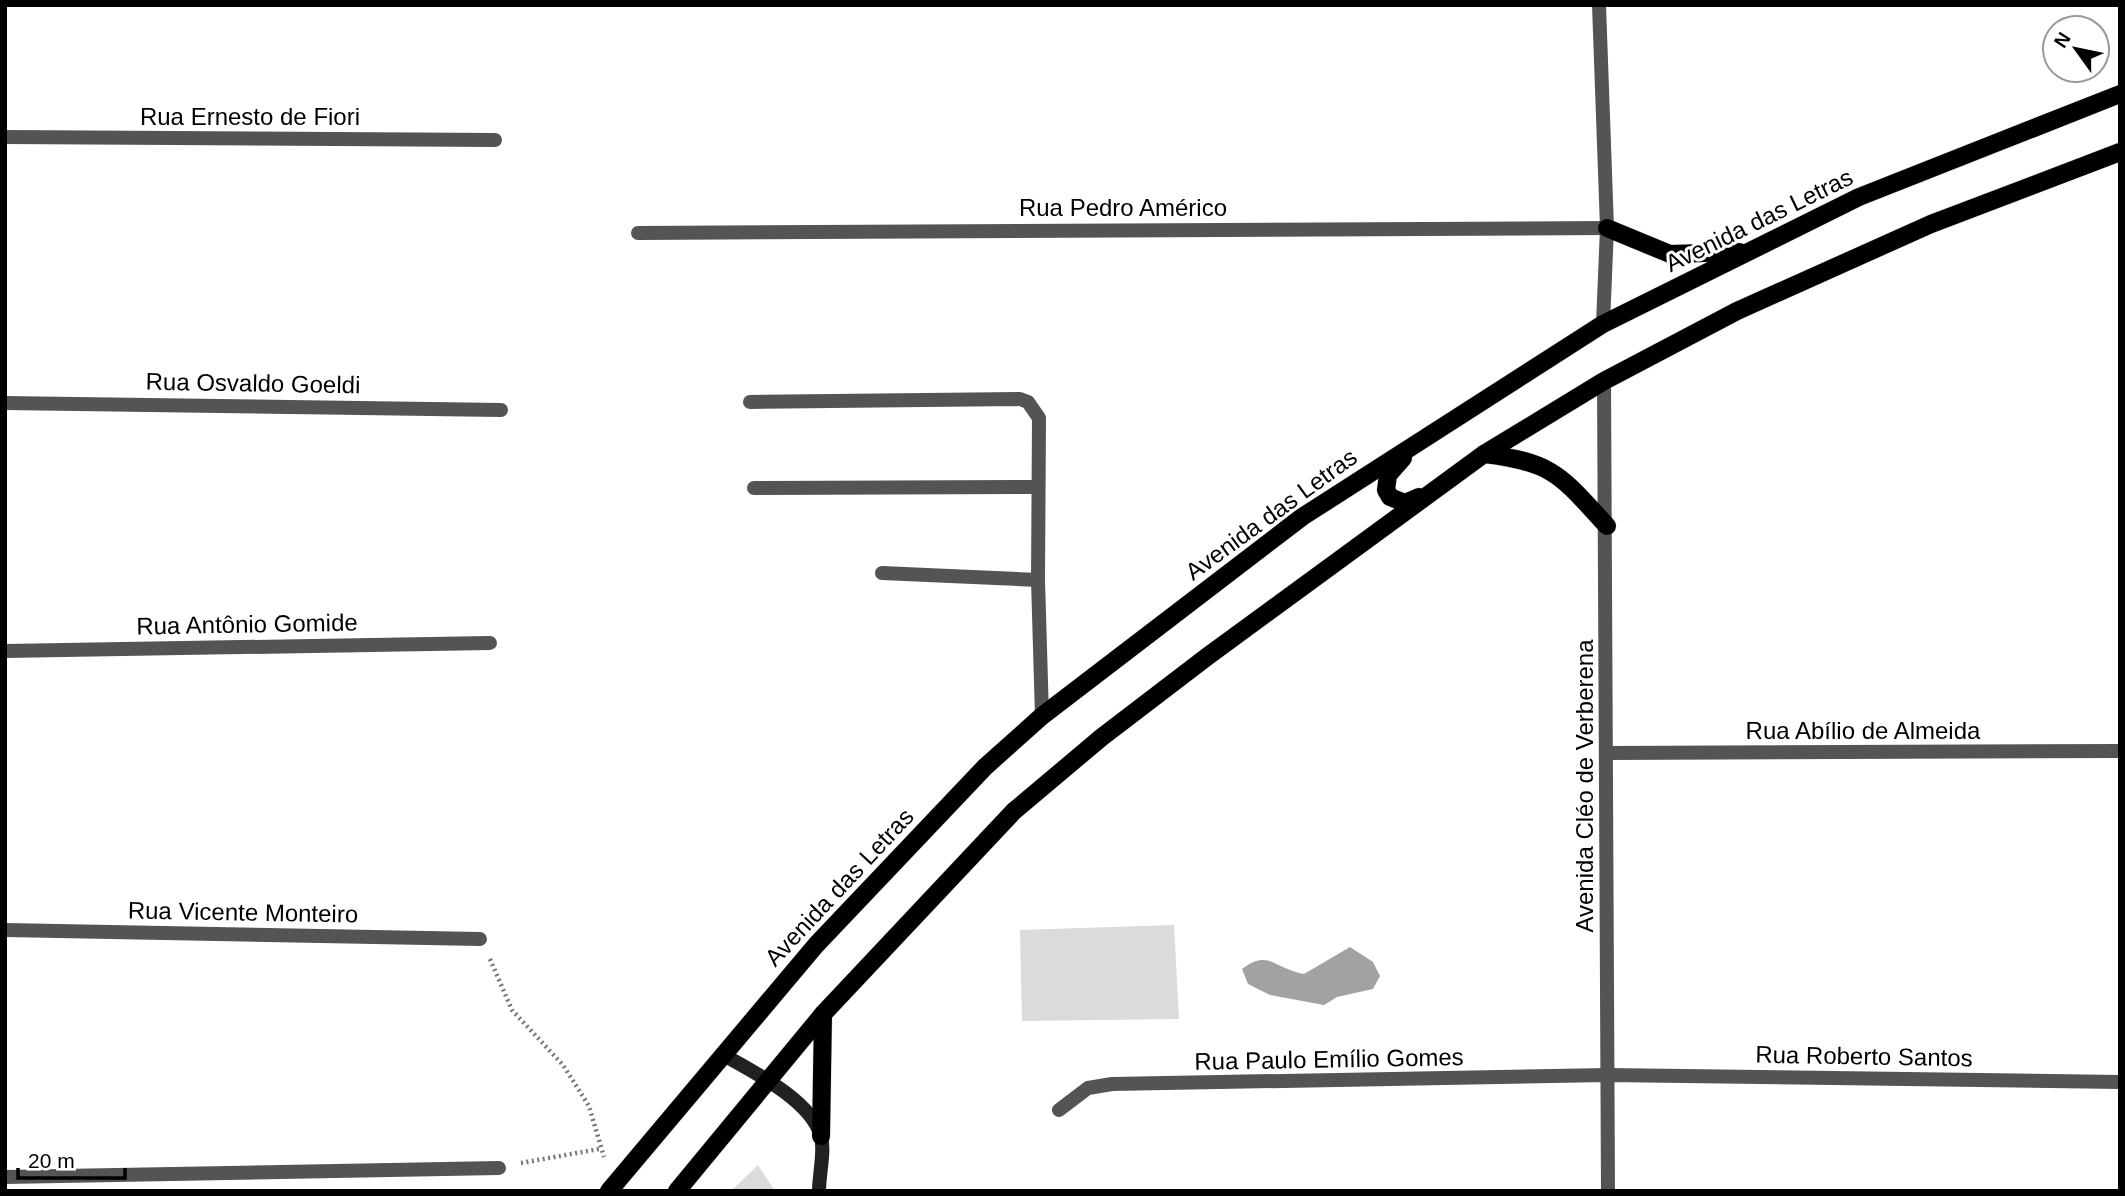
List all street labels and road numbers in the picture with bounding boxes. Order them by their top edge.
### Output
street label: Rua Ernesto de Fiori [140,103,360,130]
street label: Avenida das Letras [1661,163,1857,277]
street label: Rua Pedro Américo [1019,194,1227,221]
street label: Rua Osvaldo Goeldi [145,368,361,398]
street label: Avenida das Letras [1180,443,1362,585]
street label: Rua Antônio Gomide [136,609,358,639]
street label: Avenida Cléo de Verberena [1571,639,1598,933]
street label: Rua Abílio de Almeida [1746,717,1981,744]
street label: Avenida das Letras [759,803,919,971]
street label: Rua Vicente Monteiro [128,896,358,928]
street label: Rua Roberto Santos [1755,1041,1973,1071]
street label: Rua Paulo Emílio Gomes [1194,1043,1464,1075]

